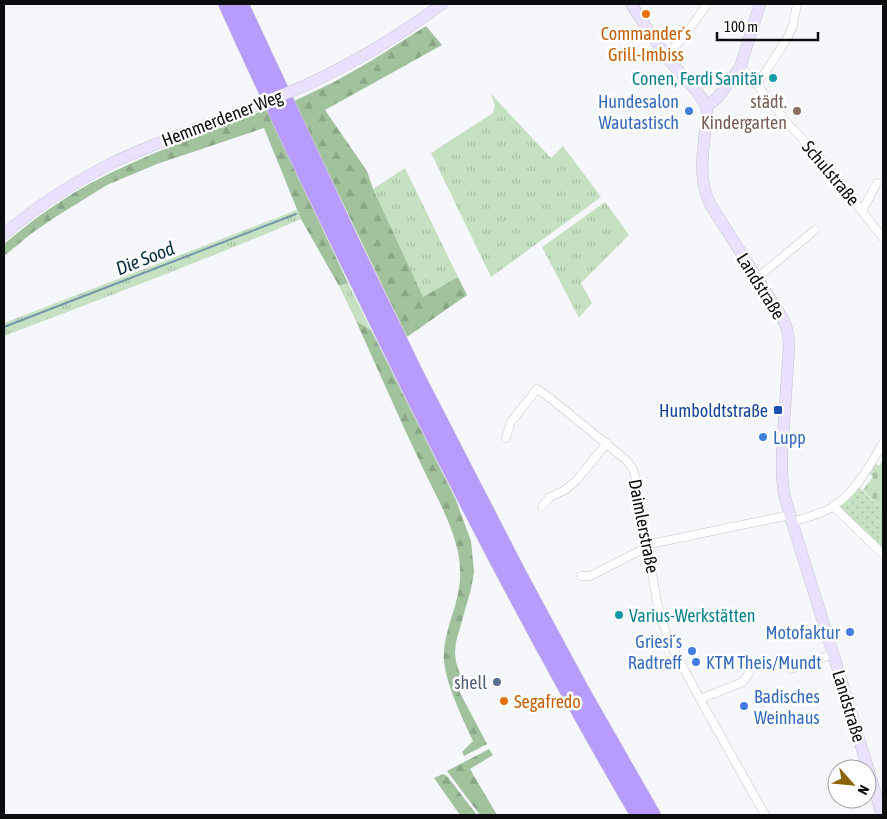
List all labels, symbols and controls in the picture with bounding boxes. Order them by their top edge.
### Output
marker: Commander´s Grill-Imbiss [640,8,652,20]
scale bar [717,10,818,42]
text: 100 m [724,18,758,35]
place label: Commander´s Grill-Imbiss [601,23,691,65]
place label: Conen, Ferdi Sanitär [632,68,764,89]
marker: Conen, Ferdi Sanitär [767,72,779,84]
street label: Hemmerdener Weg [159,85,286,151]
place label: Hundesalon Wautastisch [598,91,679,133]
place label: städt. Kindergarten [701,91,787,133]
marker: Hundesalon Wautastisch [683,105,695,117]
marker: städt. Kindergarten [791,105,803,117]
street label: Schulstraße [798,136,864,210]
water label: Die Sood [113,237,177,279]
street label: Landstraße [732,249,790,323]
place label: Humboldtstraße [659,400,768,421]
marker: Humboldtstraße [772,404,784,416]
place label: Lupp [773,427,806,448]
marker: Lupp [757,431,769,443]
street label: Daimlerstraße [625,477,663,575]
place label: Varius-Werkstätten [629,605,756,626]
marker: Varius-Werkstätten [613,609,625,621]
place label: Motofaktur [766,622,841,643]
marker: Motofaktur [844,626,856,638]
place label: Griesi´s Radtreff [628,631,682,673]
marker: Griesi´s Radtreff [686,645,698,657]
place label: KTM Theis/Mundt [706,652,821,673]
marker: KTM Theis/Mundt [690,656,702,668]
street label: Landstraße [828,668,870,744]
place label: shell [454,672,487,693]
marker: shell [491,676,503,688]
place label: Badisches Weinhaus [754,686,820,728]
place label: Segafredo [514,691,581,712]
marker: Segafredo [498,695,510,707]
marker: Badisches Weinhaus [738,700,750,712]
north arrow [827,759,877,809]
text: N [855,783,873,797]

